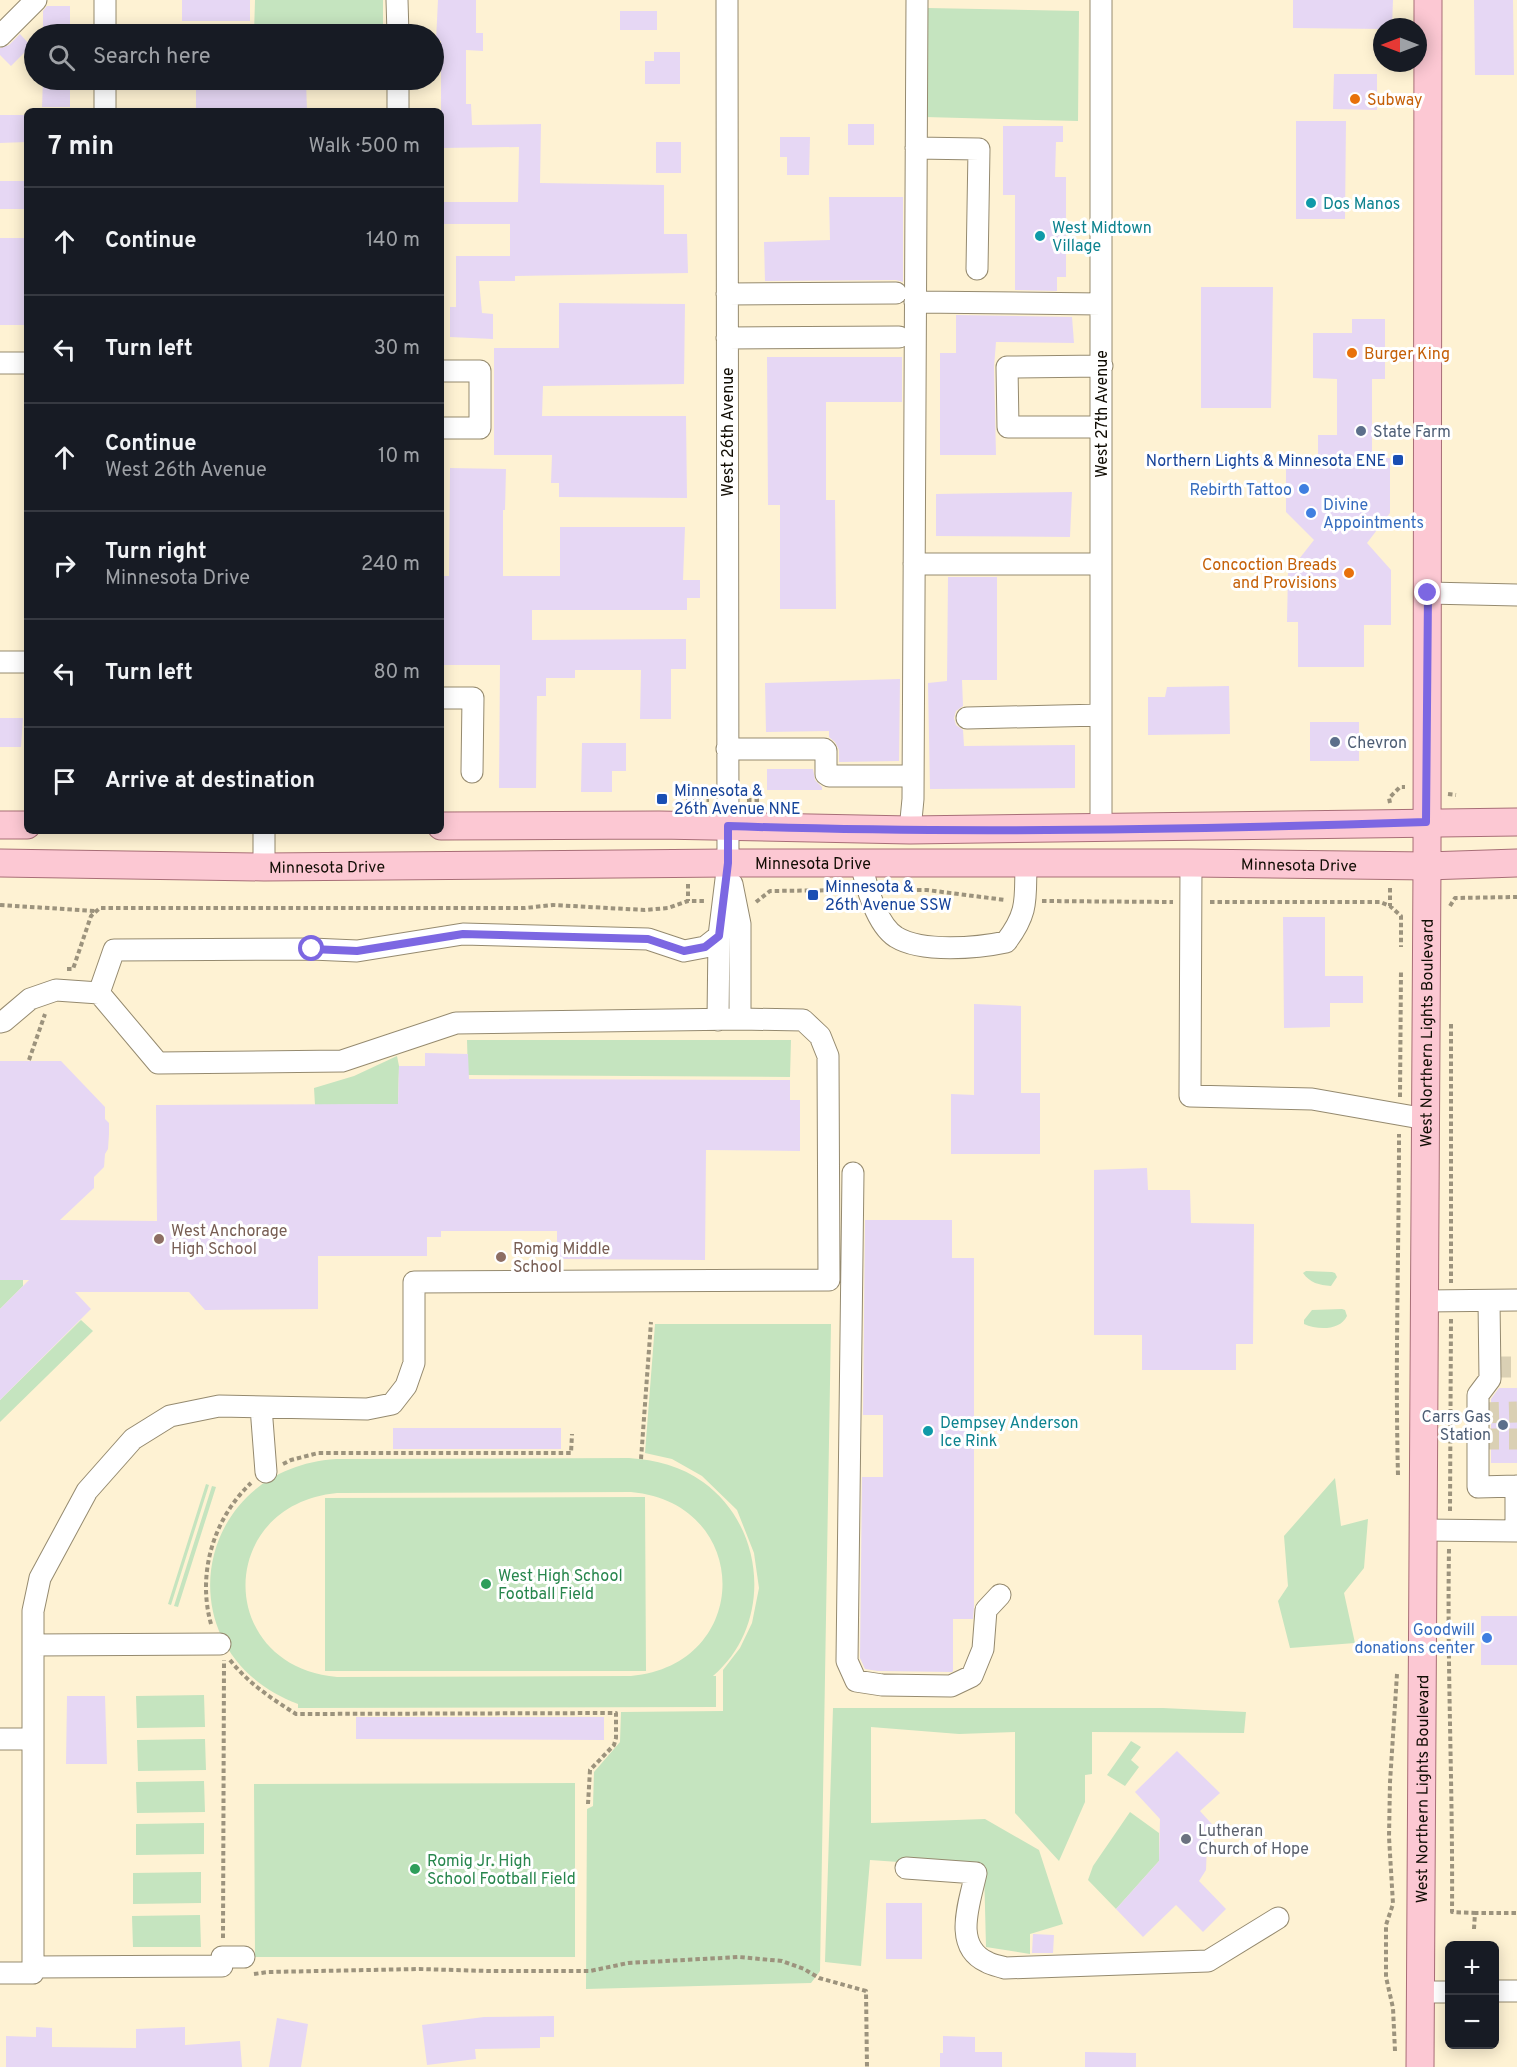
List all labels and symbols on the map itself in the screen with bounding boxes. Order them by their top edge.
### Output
north arrow [1373,18,1427,72]
place label: Subway [1367,91,1423,111]
marker: Subway [1348,92,1362,106]
place label: Dos Manos [1323,195,1400,215]
marker: Dos Manos [1304,196,1318,210]
place label: West Midtown Village [1052,219,1152,257]
marker: West Midtown Village [1033,229,1047,243]
place label: Burger King [1364,345,1450,365]
marker: Burger King [1345,346,1359,360]
street label: West 27th Avenue [1093,350,1113,478]
street label: West 26th Avenue [719,367,739,497]
place label: State Farm [1373,423,1451,443]
marker: State Farm [1354,424,1368,438]
place label: Northern Lights & Minnesota ENE [1146,452,1386,472]
marker: Northern Lights & Minnesota ENE [1391,453,1405,467]
place label: Rebirth Tattoo [1190,481,1292,501]
marker: Rebirth Tattoo [1297,482,1311,496]
place label: Divine Appointments [1323,496,1424,534]
marker: Divine Appointments [1304,506,1318,520]
place label: Concoction Breads and Provisions [1202,556,1337,594]
marker: Concoction Breads and Provisions [1342,566,1356,580]
route end [1414,579,1440,605]
place label: Chevron [1347,734,1407,754]
marker: Chevron [1328,735,1342,749]
place label: Minnesota & 26th Avenue NNE [674,782,801,820]
marker: Minnesota & 26th Avenue NNE [655,792,669,806]
street label: Minnesota Drive [755,855,871,875]
street label: Minnesota Drive [1241,856,1357,877]
street label: Minnesota Drive [269,858,385,879]
place label: Minnesota & 26th Avenue SSW [825,878,952,916]
marker: Minnesota & 26th Avenue SSW [806,888,820,902]
street label: West Northern Lights Boulevard [1417,919,1439,1147]
route start [298,935,324,961]
place label: West Anchorage High School [171,1222,287,1260]
marker: West Anchorage High School [152,1232,166,1246]
place label: Romig Middle School [513,1240,610,1278]
marker: Romig Middle School [494,1250,508,1264]
place label: Carrs Gas Station [1422,1408,1491,1446]
place label: Dempsey Anderson Ice Rink [940,1414,1079,1452]
marker: Carrs Gas Station [1496,1418,1510,1432]
marker: Dempsey Anderson Ice Rink [921,1424,935,1438]
place label: West High School Football Field [498,1567,623,1605]
marker: West High School Football Field [479,1577,493,1591]
place label: Goodwill donations center [1354,1621,1475,1659]
marker: Goodwill donations center [1480,1631,1494,1645]
street label: West Northern Lights Boulevard [1413,1675,1434,1903]
place label: Lutheran Church of Hope [1198,1822,1309,1860]
marker: Lutheran Church of Hope [1179,1832,1193,1846]
place label: Romig Jr. High School Football Field [427,1852,576,1890]
marker: Romig Jr. High School Football Field [408,1862,422,1876]

